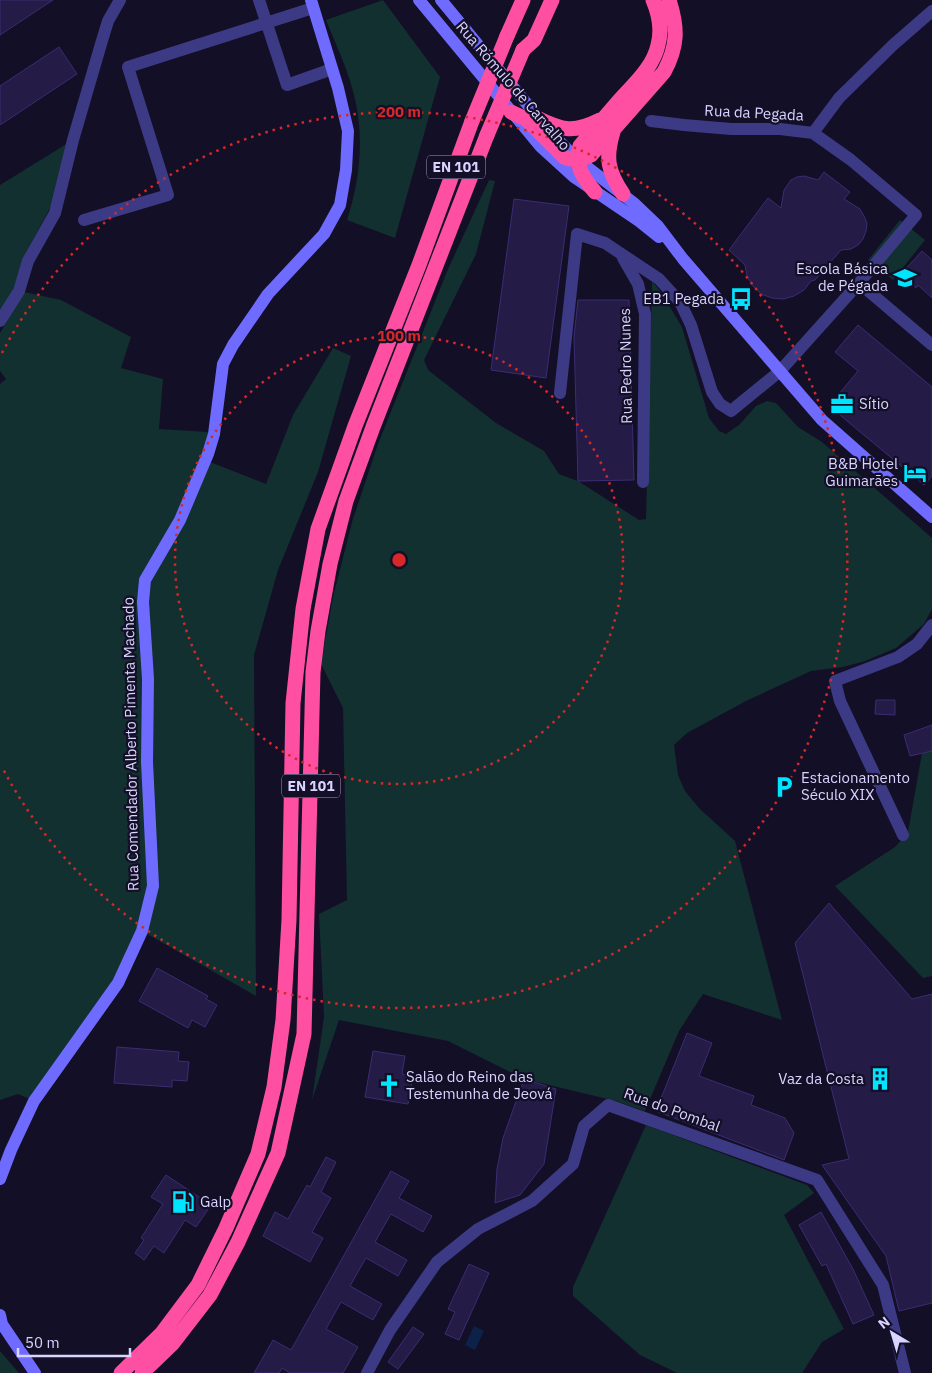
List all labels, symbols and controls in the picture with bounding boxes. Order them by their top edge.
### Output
street label: Rua Rómulo de Carvalho [452,17,575,154]
street label: Rua da Pegada [704,100,804,125]
text: 200 m [377,102,421,121]
road number: EN 101 [427,156,485,178]
place label: Escola Básica de Pégada [796,259,888,295]
school or university icon: Escola Básica de Pégada [892,265,918,291]
bus stop icon: EB1 Pegada [728,286,754,312]
place label: EB1 Pegada [643,289,724,308]
street label: Rua Pedro Nunes [615,308,636,424]
text: 100 m [377,326,421,345]
office icon: Sítio [829,391,855,417]
place label: Sítio [859,394,889,413]
place label: B&B Hotel Guimarães [825,454,898,490]
hotel icon: B&B Hotel Guimarães [902,460,928,486]
centre of rings [390,551,408,569]
street label: Rua Comendador Alberto Pimenta Machado [118,597,143,891]
place label: Estacionamento Século XIX [801,768,910,804]
road number: EN 101 [282,774,340,798]
parking icon: Estacionamento Século XIX [771,774,797,800]
building icon: Vaz da Costa [867,1066,893,1092]
place label: Salão do Reino das Testemunha de Jeová [406,1067,553,1103]
place label: Vaz da Costa [778,1069,864,1088]
church icon: Salão do Reino das Testemunha de Jeová [376,1073,402,1099]
street label: Rua do Pombal [621,1083,723,1136]
fuel station icon: Galp [170,1189,196,1215]
place label: Galp [200,1192,231,1211]
north arrow [867,1308,917,1358]
text: N [874,1313,894,1333]
scale bar [18,1326,130,1358]
text: 50 m [25,1333,60,1352]

